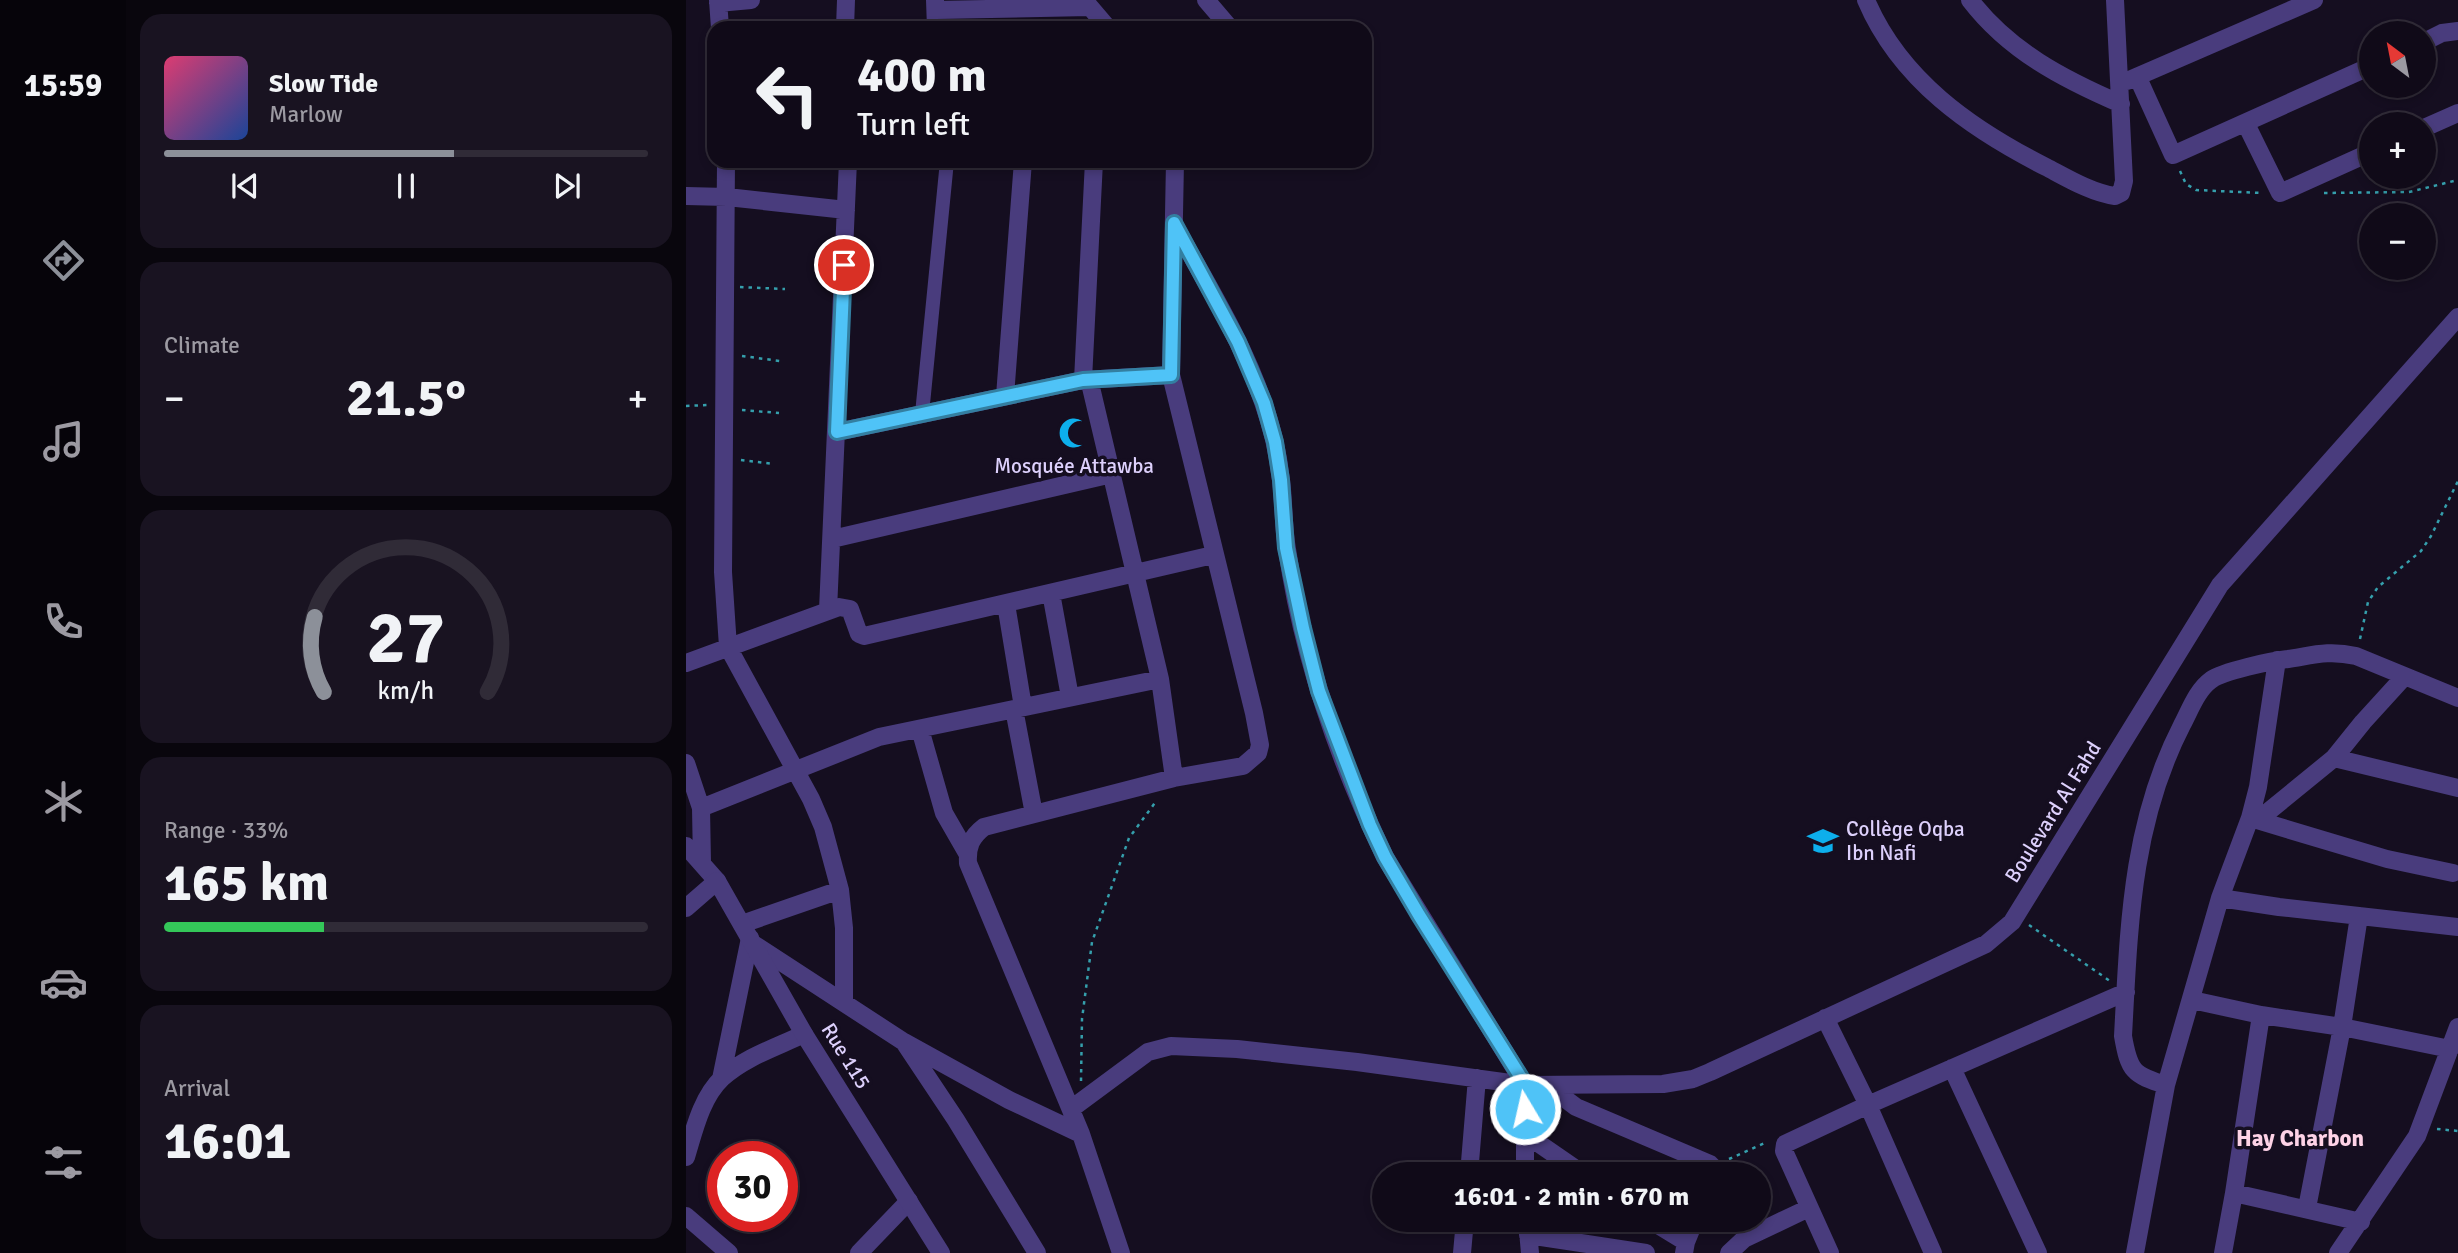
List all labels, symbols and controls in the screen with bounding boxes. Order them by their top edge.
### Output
north arrow [2359,21,2436,98]
map controls [2359,21,2436,280]
text: 400 m [857,45,987,105]
icon: left [742,49,833,140]
text: 15:59 [24,66,102,105]
text: Slow Tide [269,68,378,100]
text: Marlow [269,100,343,129]
text: Turn left [857,105,970,144]
button: + [2359,112,2436,189]
icon: previous [226,167,264,205]
icon: pause [387,167,425,205]
icon: next [548,167,586,205]
button: − [2359,203,2436,280]
pin [814,235,874,295]
icon: directions [39,236,88,285]
icon: arrive [825,246,863,284]
text: Climate [164,331,240,360]
text: 21.5° [346,366,466,430]
text: − [164,375,185,422]
text: + [627,375,648,422]
mosque icon: Mosquée Attawba [1057,416,1091,450]
icon: music [39,417,88,466]
place label: Mosquée Attawba [994,453,1154,479]
text: 27 [367,595,445,684]
icon: phone [39,597,88,646]
text: km/h [378,675,434,706]
street label: Boulevard Al Fahd [1999,737,2107,887]
icon: climate [39,777,88,826]
text: Range · 33% [164,816,288,845]
place label: Collège Oqba Ibn Nafi [1846,816,1965,866]
school or university icon: Collège Oqba Ibn Nafi [1806,824,1840,858]
text: 165 km [164,851,329,915]
icon: car [39,958,88,1007]
street label: Rue 115 [816,1018,876,1094]
position arrow [1488,1072,1562,1146]
text: Arrival [164,1074,230,1103]
text: 16:01 [164,1109,292,1173]
district label: Hay Charbon [2236,1124,2364,1153]
icon: filters [39,1138,88,1187]
speed limit sign: 30 [707,1141,798,1232]
text: 16:01 · 2 min · 670 m [1454,1181,1689,1213]

